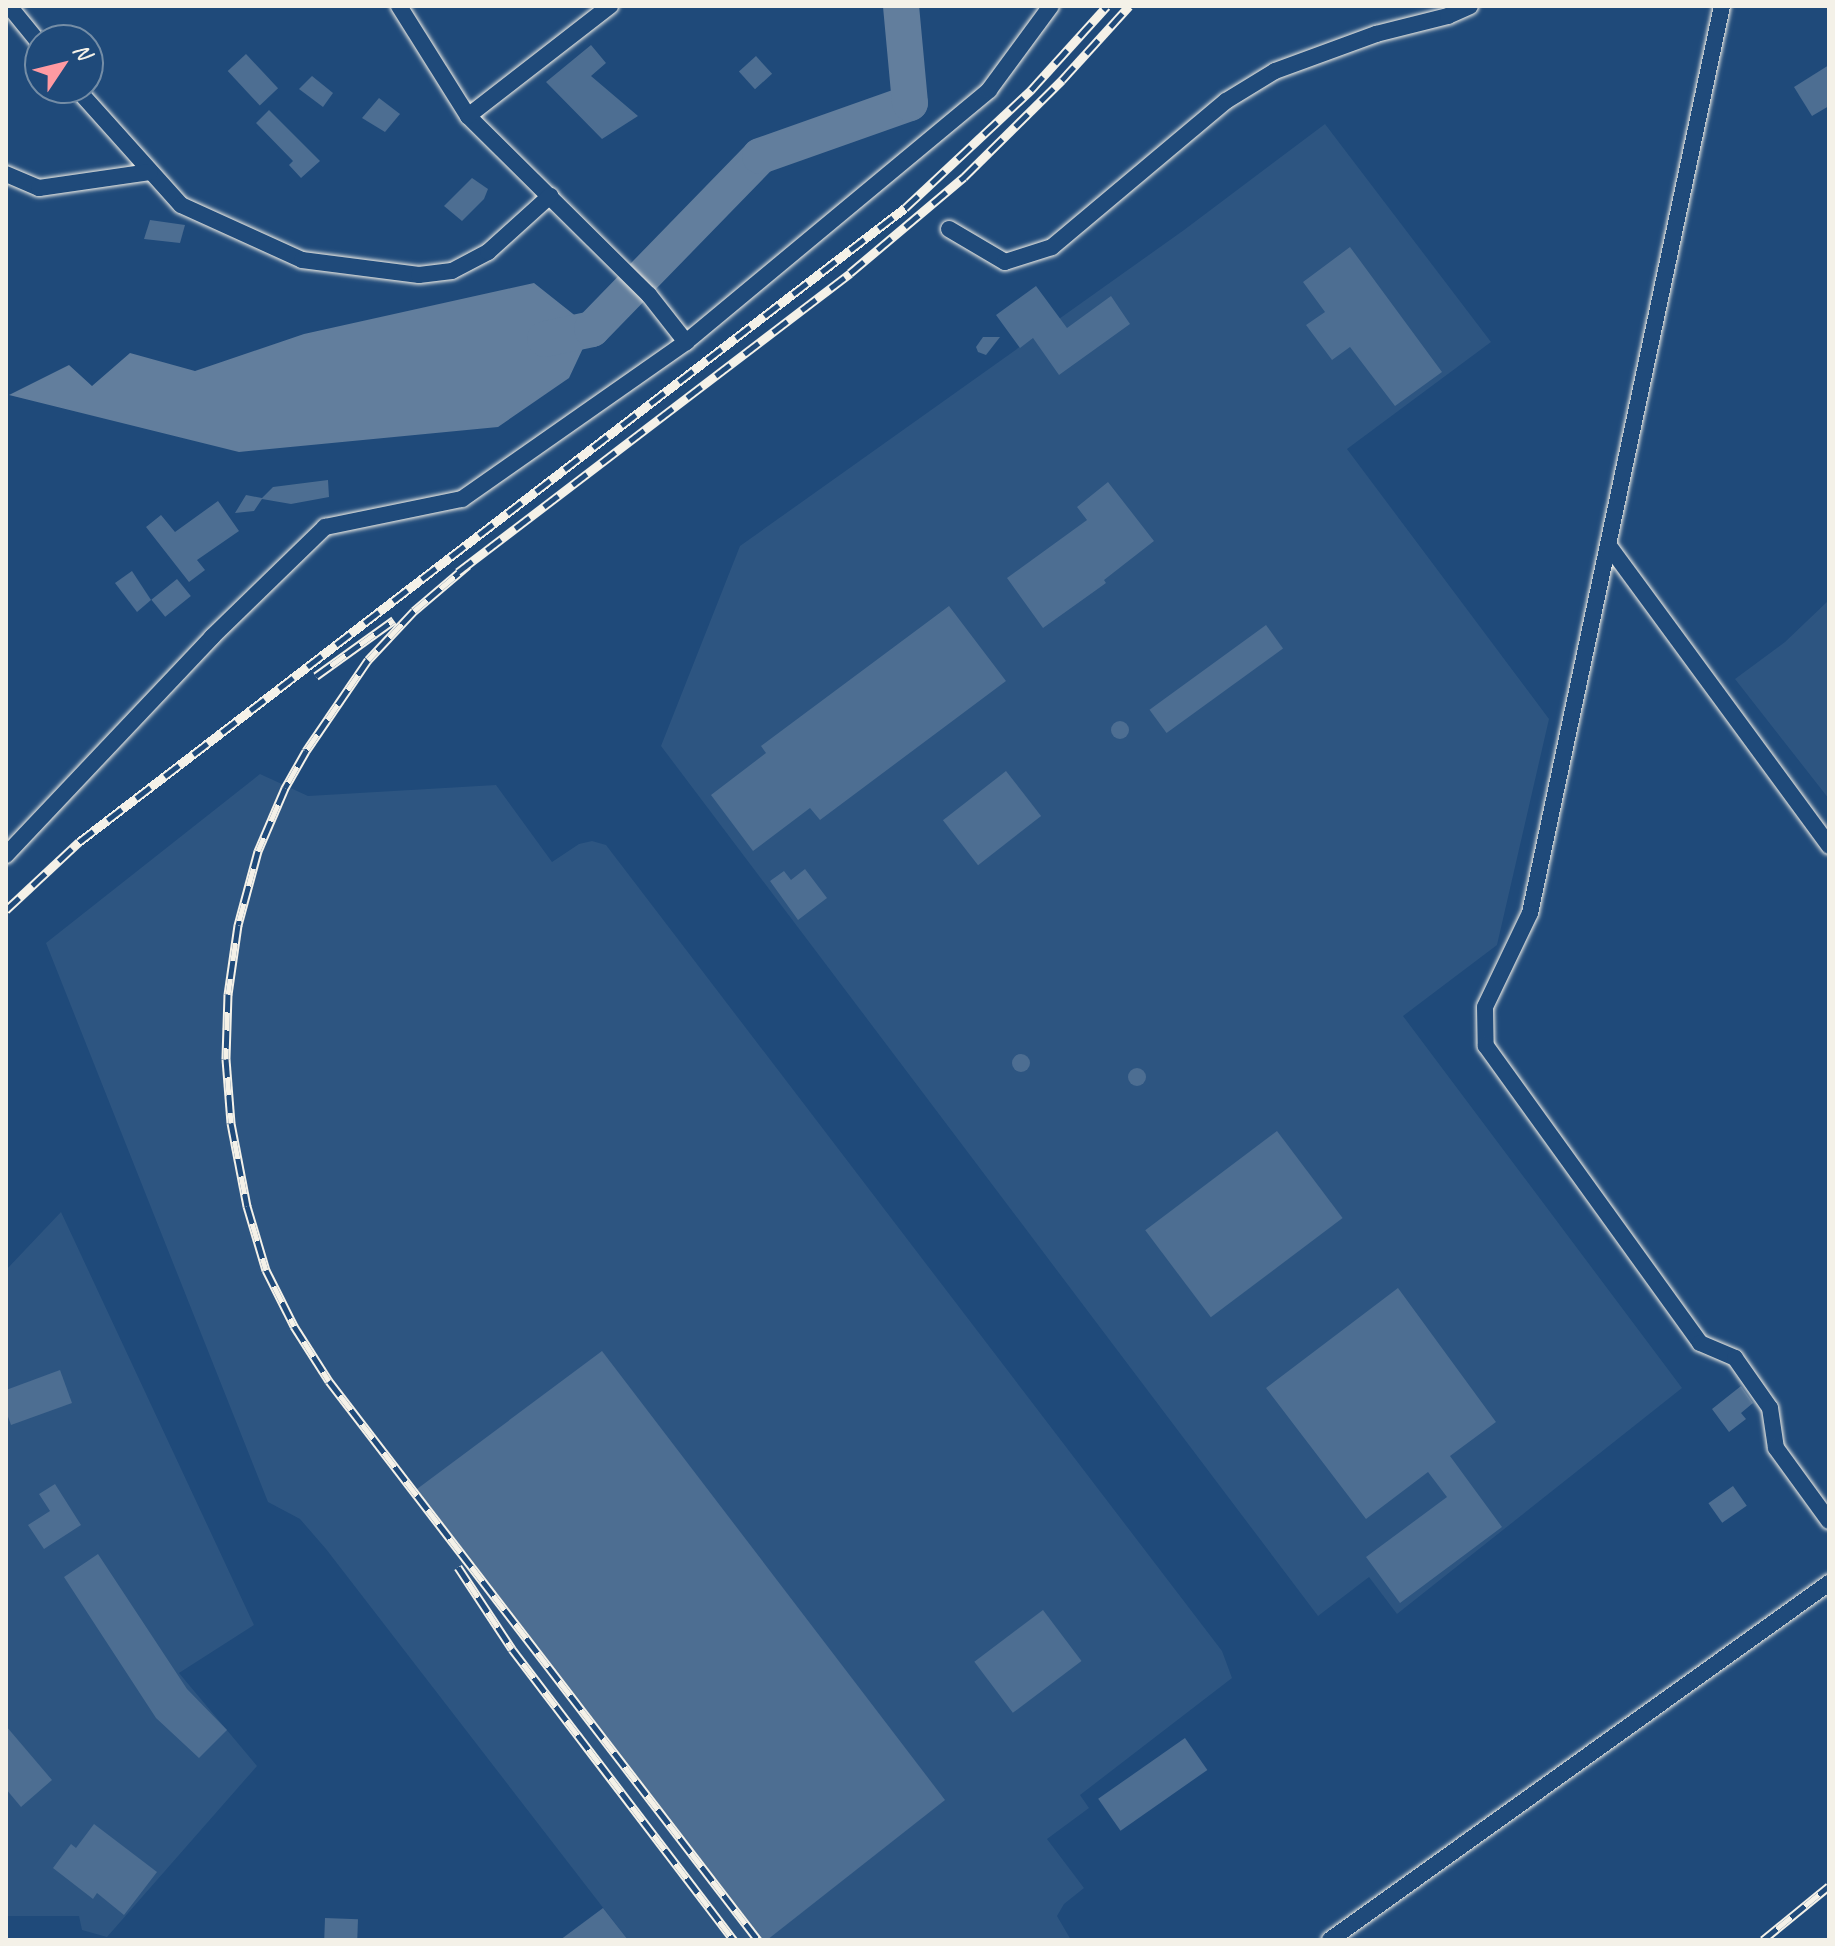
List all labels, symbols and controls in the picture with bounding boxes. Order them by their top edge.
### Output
north arrow [24,24,104,104]
text: N [67,38,97,65]

